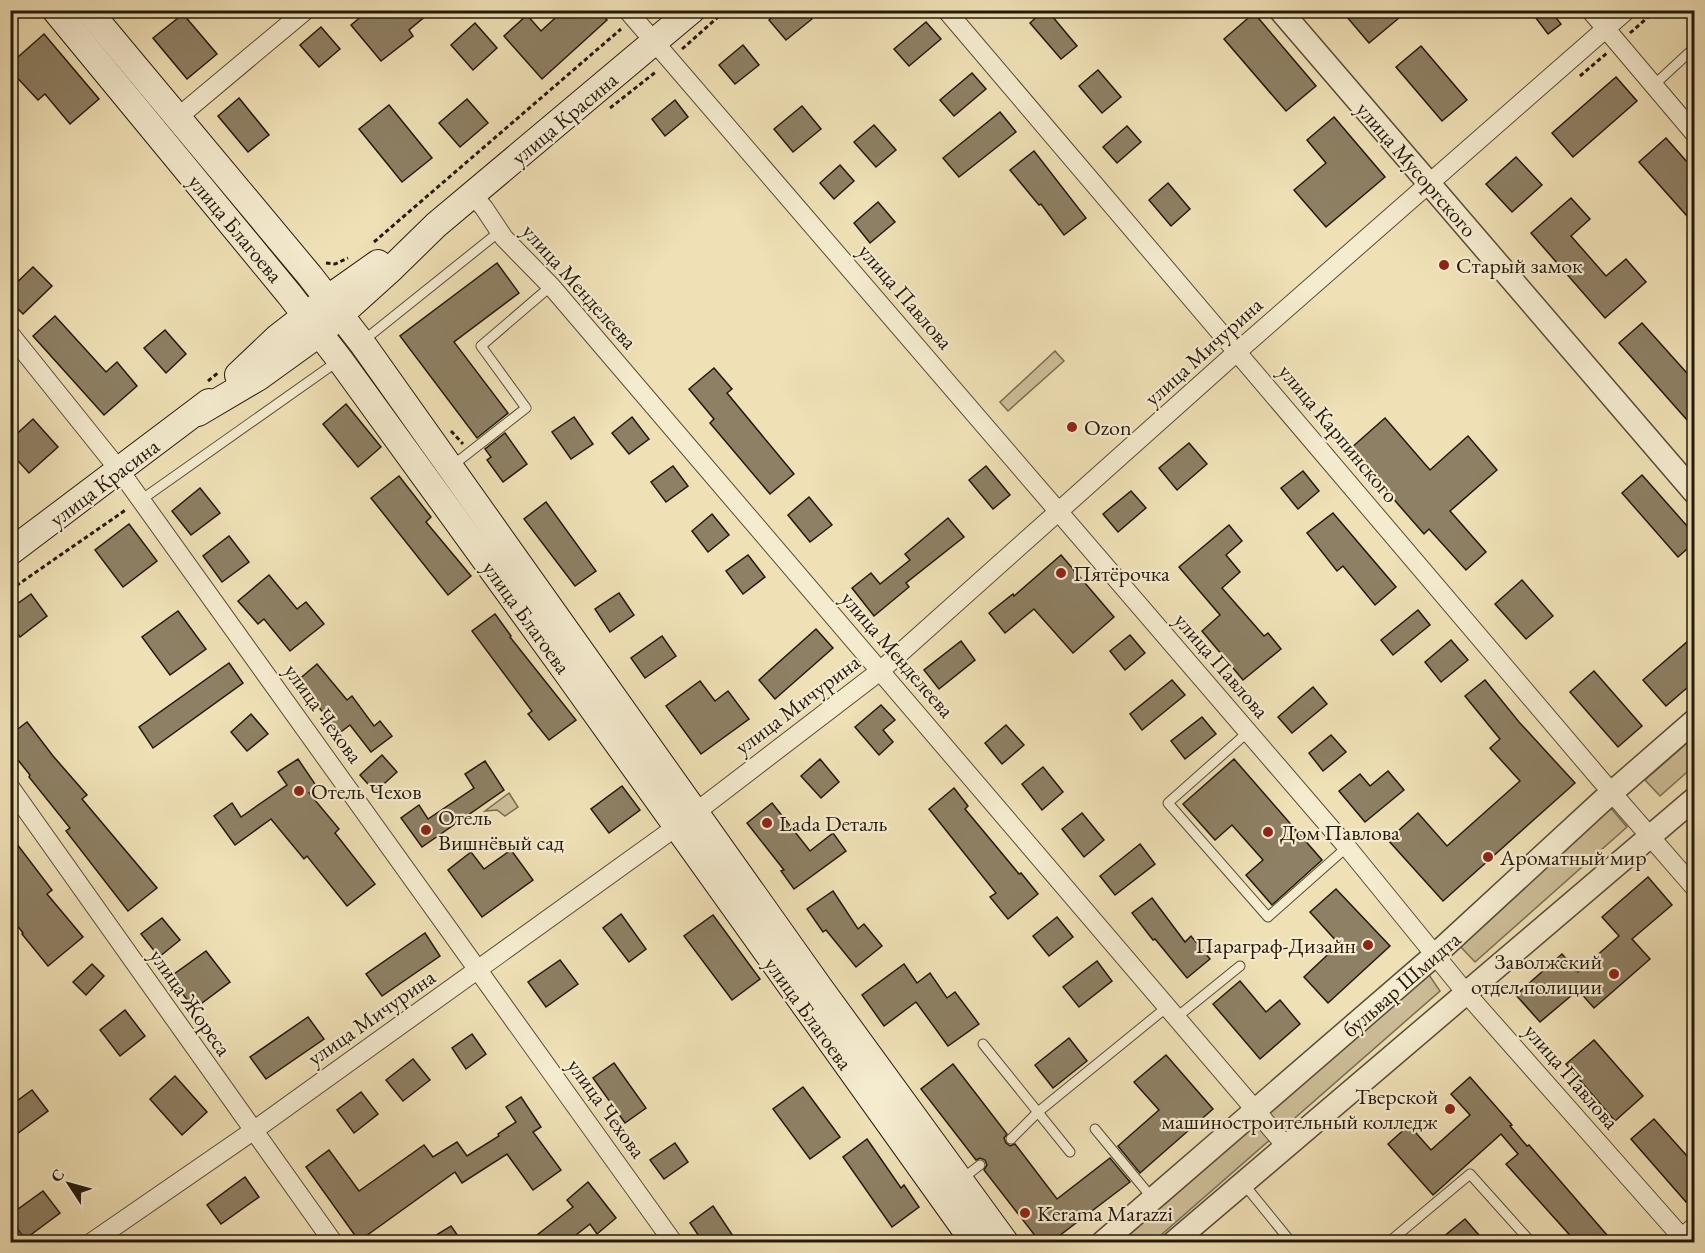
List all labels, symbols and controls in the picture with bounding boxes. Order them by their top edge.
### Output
street label: улица Красина [505,65,624,171]
street label: улица Мусоргского [1350,95,1484,243]
street label: улица Благоева [182,168,290,289]
street label: улица Менделеева [516,217,644,355]
street label: улица Павлова [852,237,960,356]
place label: Старый замок [1456,251,1583,280]
marker: Старый замок [1437,258,1451,272]
street label: улица Мичурина [1138,290,1269,412]
street label: улица Карпинского [1272,358,1405,509]
place label: Ozon [1084,413,1132,442]
marker: Ozon [1065,420,1079,434]
street label: улица Красина [43,431,165,533]
street label: улица Благоева [476,555,578,680]
place label: Пятёрочка [1073,559,1170,588]
marker: Пятёрочка [1054,566,1068,580]
street label: улица Менделеева [834,585,961,724]
street label: улица Павлова [1168,606,1276,725]
street label: улица Мичурина [729,648,866,761]
street label: улица Чехова [278,658,370,769]
place label: Отель Чехов [311,777,422,806]
marker: Отель Чехов [292,784,306,798]
place label: Отель Вишнёвый сад [438,803,564,857]
place label: Lada Dеталь [779,809,887,838]
marker: Lada Dеталь [760,816,774,830]
place label: Дом Павлова [1280,818,1400,847]
marker: Отель Вишнёвый сад [419,823,433,837]
marker: Дом Павлова [1261,825,1275,839]
place label: Ароматный мир [1499,843,1647,872]
marker: Ароматный мир [1481,850,1495,864]
street label: бульвар Шмидта [1336,925,1467,1044]
place label: Параграф-Дизайн [1195,931,1356,960]
marker: Параграф-Дизайн [1361,938,1375,952]
street label: улица Жореса [143,943,238,1062]
place label: Заволжский отдел полиции [1471,947,1602,1001]
street label: улица Благоева [758,951,860,1076]
street label: улица Мичурина [302,962,441,1072]
marker: Заволжский отдел полиции [1607,967,1621,981]
street label: улица Павлова [1518,1017,1626,1136]
street label: улица Чехова [561,1053,653,1164]
place label: Тверской машиностроительный колледж [1161,1082,1439,1136]
marker: Тверской машиностроительный колледж [1443,1102,1457,1116]
north arrow [39,1154,99,1214]
text: С [45,1165,69,1186]
place label: Kerama Marazzi [1037,1199,1173,1228]
marker: Kerama Marazzi [1018,1206,1032,1220]

